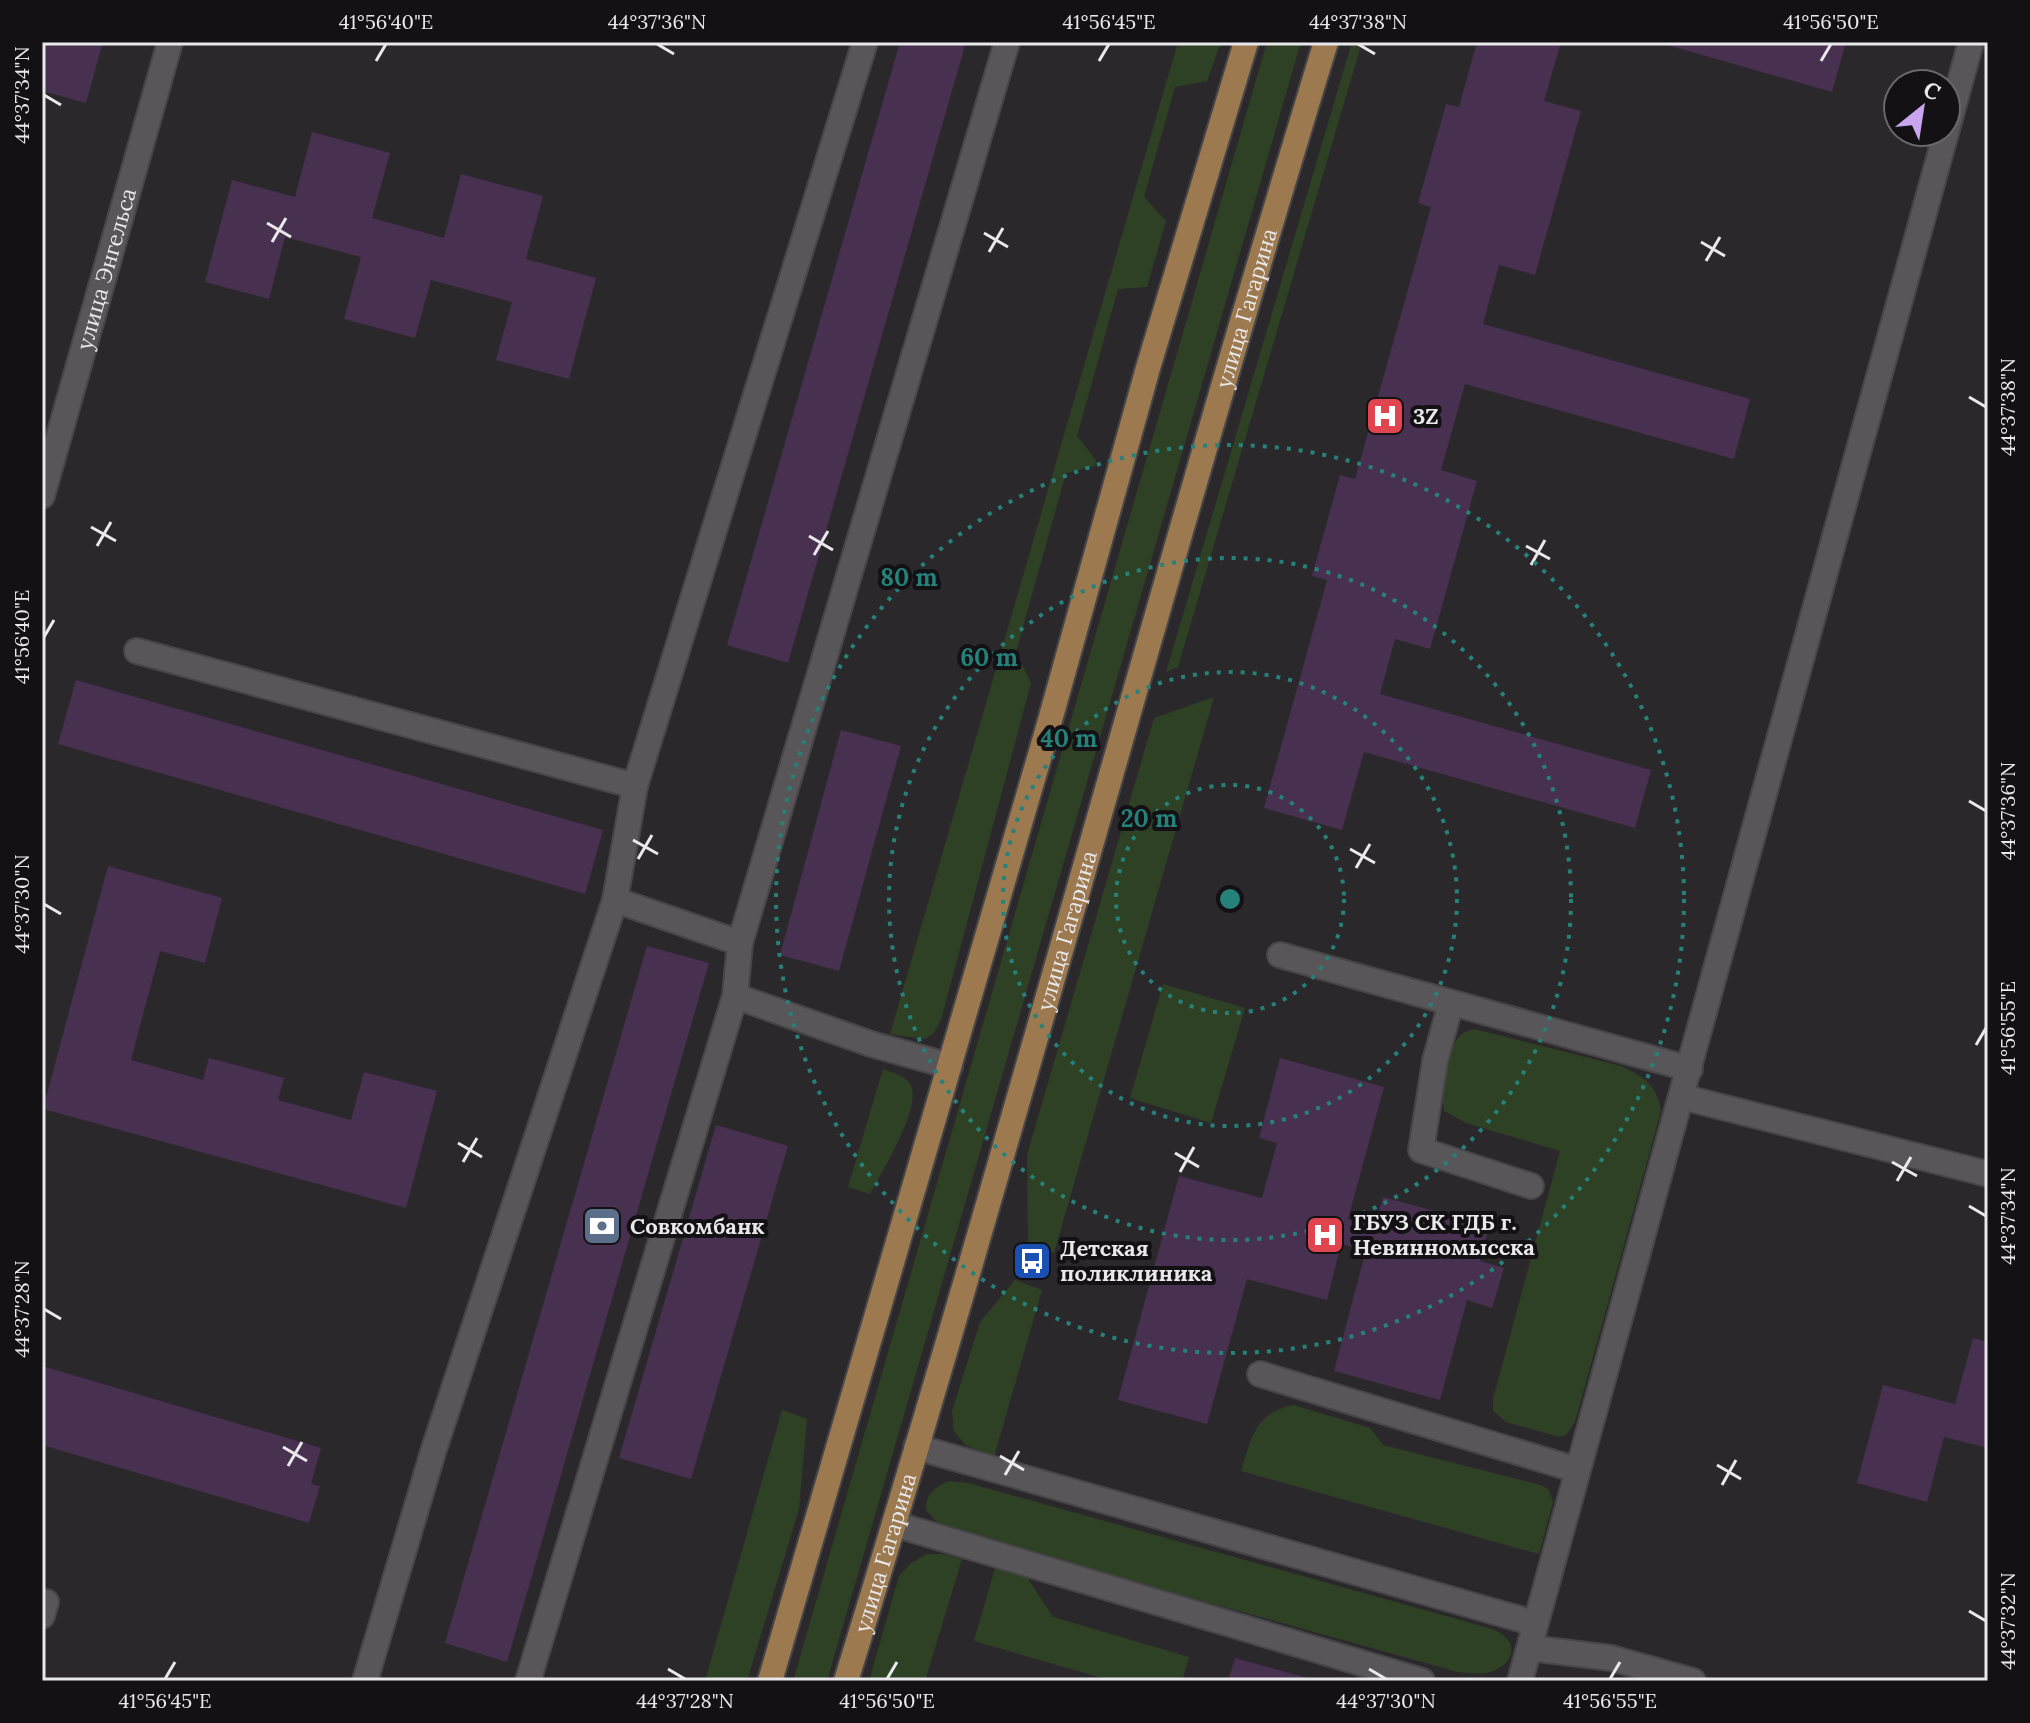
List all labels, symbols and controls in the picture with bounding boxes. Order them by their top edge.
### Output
text: 41°56'40"E [339,9,433,34]
text: 44°37'36"N [608,9,706,34]
text: 41°56'45"E [1062,9,1156,34]
text: 44°37'38"N [1309,9,1407,34]
text: 41°56'50"E [1783,9,1879,34]
text: 44°37'34"N [9,46,34,144]
north arrow [1882,68,1962,148]
text: С [1918,75,1946,107]
street label: улица Энгельса [70,185,142,353]
street label: улица Гагарина [1209,225,1283,391]
text: 44°37'38"N [1995,358,2020,456]
hospital icon: 3Z [1364,395,1406,437]
place label: 3Z [1413,402,1439,430]
text: 80 m [880,562,938,593]
text: 41°56'40"E [9,590,34,684]
text: 60 m [960,642,1018,673]
text: 40 m [1041,723,1097,754]
text: 44°37'36"N [1995,762,2020,860]
text: 20 m [1121,803,1177,834]
street label: улица Гагарина [1030,847,1103,1014]
text: 44°37'30"N [9,854,34,954]
centre of rings [1216,885,1244,913]
text: 41°56'55"E [1995,981,2020,1075]
text: 44°37'34"N [1995,1167,2020,1265]
bank icon: Совкомбанк [581,1205,623,1247]
place label: ГБУЗ СК ГДБ г. Невинномысска [1353,1208,1535,1261]
place label: Совкомбанк [630,1212,765,1240]
hospital icon: ГБУЗ СК ГДБ г. Невинномысска [1304,1214,1346,1256]
place label: Детская поликлиника [1060,1234,1213,1287]
bus stop icon: Детская поликлиника [1011,1240,1053,1282]
text: 44°37'28"N [9,1260,34,1358]
street label: улица Гагарина [848,1470,922,1636]
text: 44°37'32"N [1995,1572,2020,1670]
text: 41°56'45"E [118,1688,212,1713]
text: 44°37'28"N [636,1688,734,1713]
text: 41°56'50"E [839,1688,935,1713]
text: 44°37'30"N [1336,1688,1436,1713]
text: 41°56'55"E [1563,1688,1657,1713]

